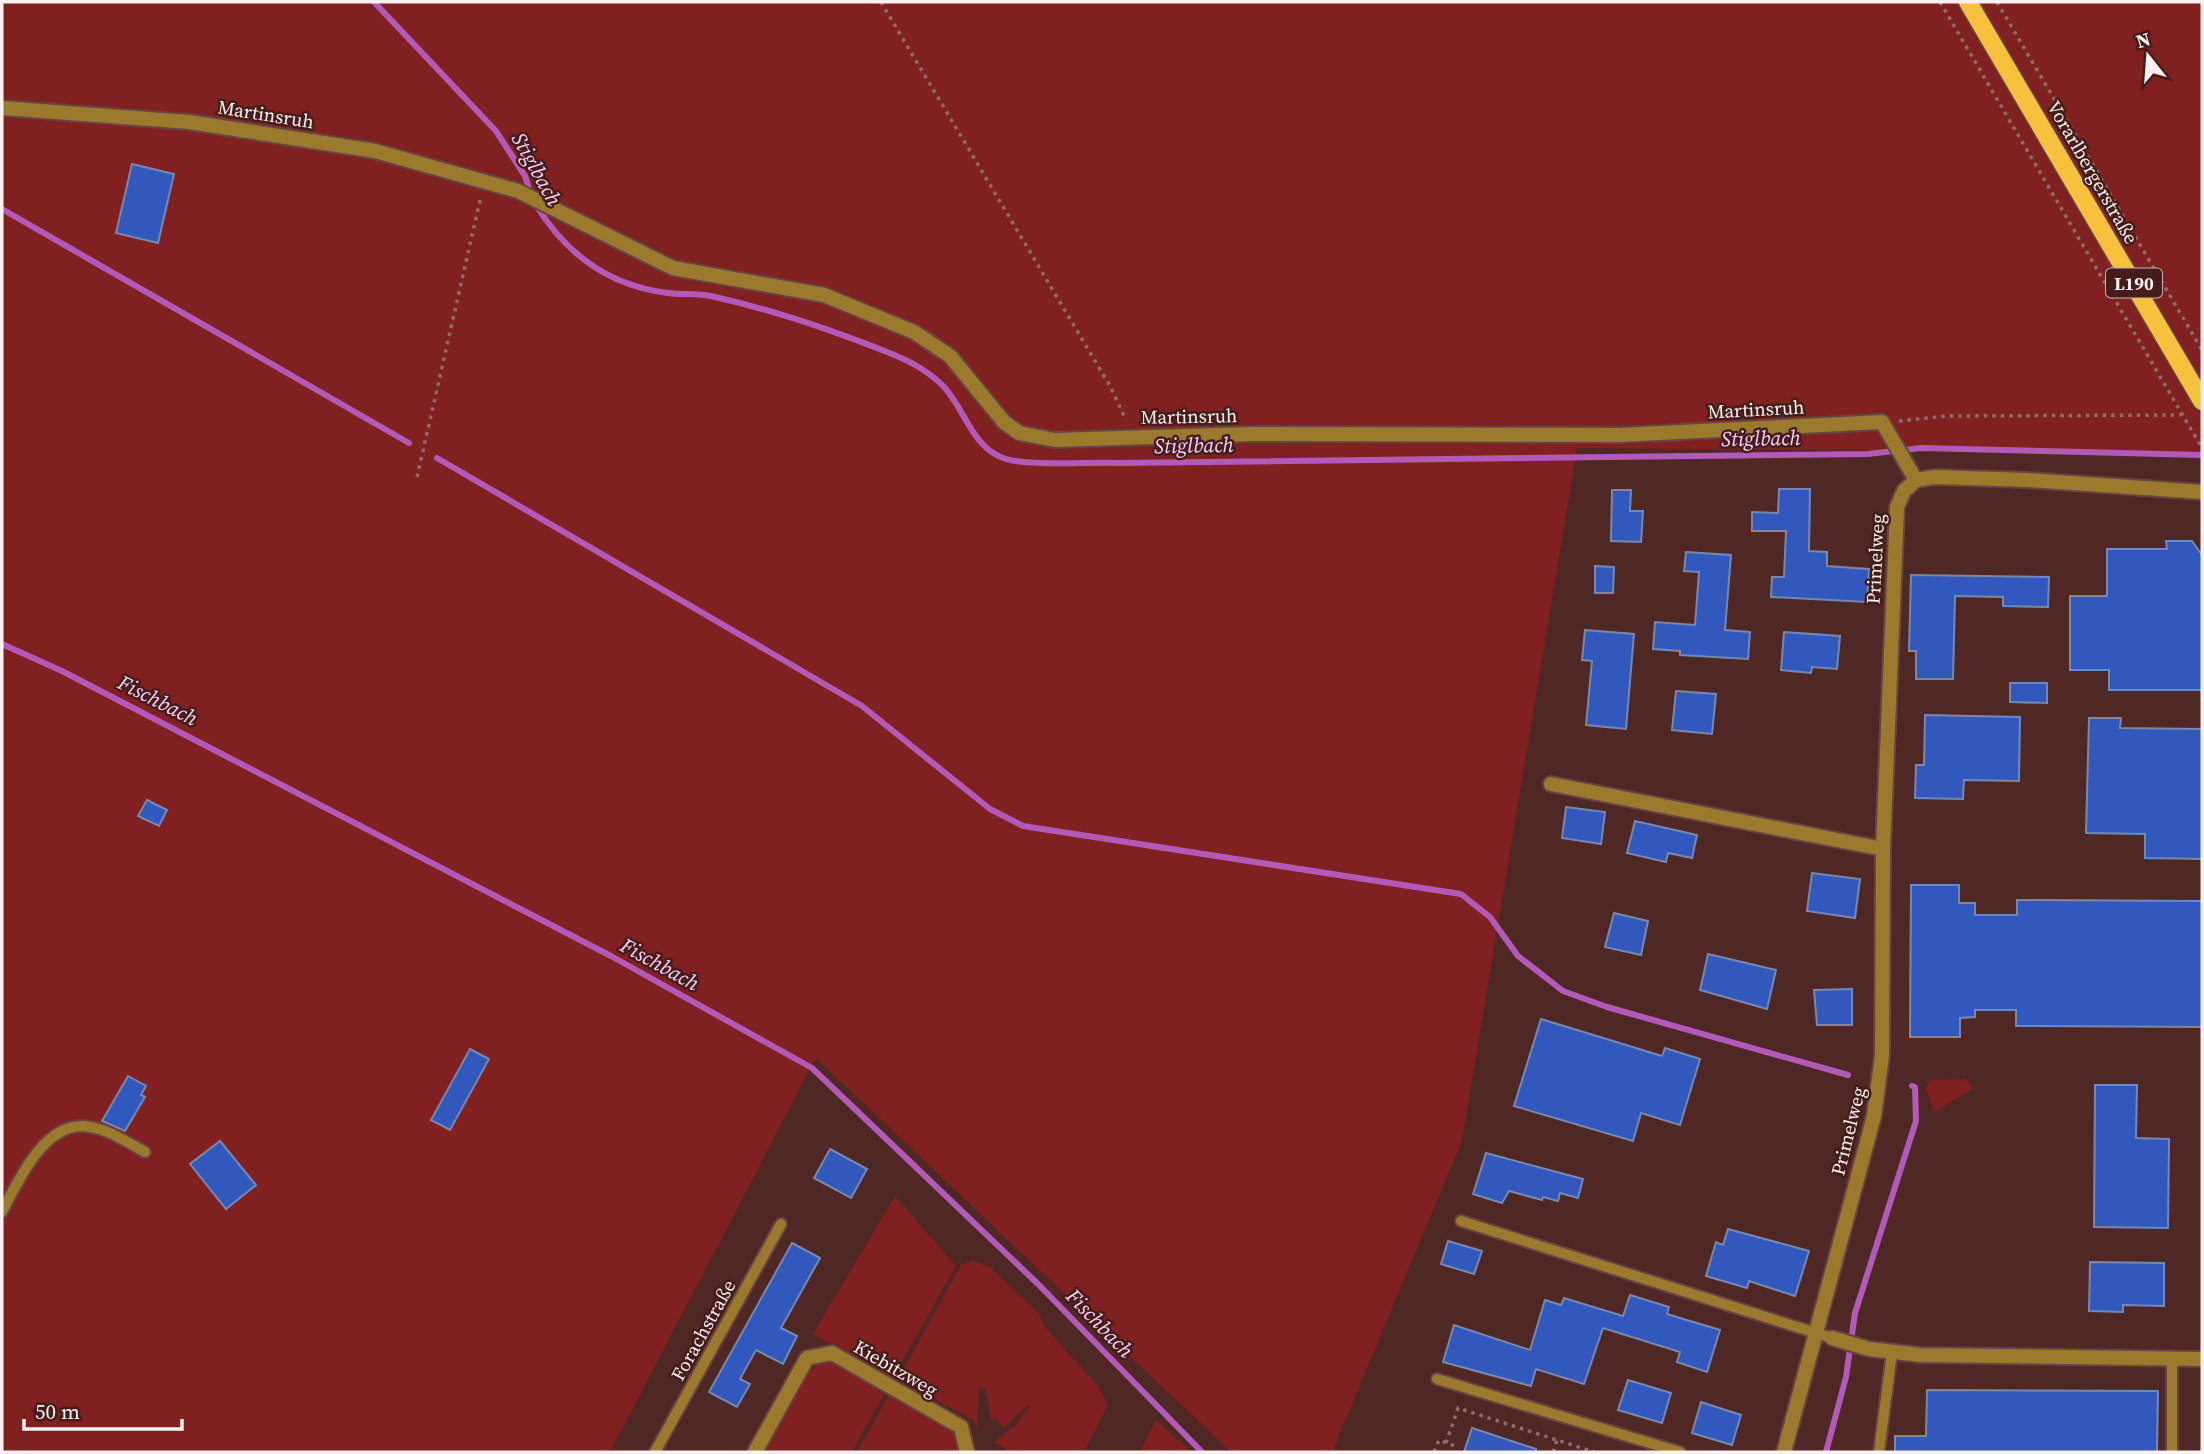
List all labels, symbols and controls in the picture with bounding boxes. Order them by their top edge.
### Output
north arrow [2113,21,2183,91]
text: N [2133,25,2154,54]
street label: Martinsruh [216,94,316,134]
street label: Vorarlbergerstraße [2041,96,2145,248]
water label: Stiglbach [505,127,569,211]
road number: L190 [2106,268,2162,298]
street label: Martinsruh [1707,393,1805,425]
street label: Martinsruh [1140,402,1238,430]
water label: Stiglbach [1721,423,1802,453]
water label: Stiglbach [1154,430,1235,460]
street label: Primelweg [1860,513,1890,605]
water label: Fischbach [112,667,203,733]
water label: Fischbach [615,930,705,998]
street label: Primelweg [1824,1084,1872,1178]
street label: Forachstraße [665,1275,741,1385]
water label: Fischbach [1059,1281,1141,1364]
street label: Kiebitzweg [849,1333,943,1403]
scale bar [24,1388,182,1432]
text: 50 m [35,1397,80,1426]

